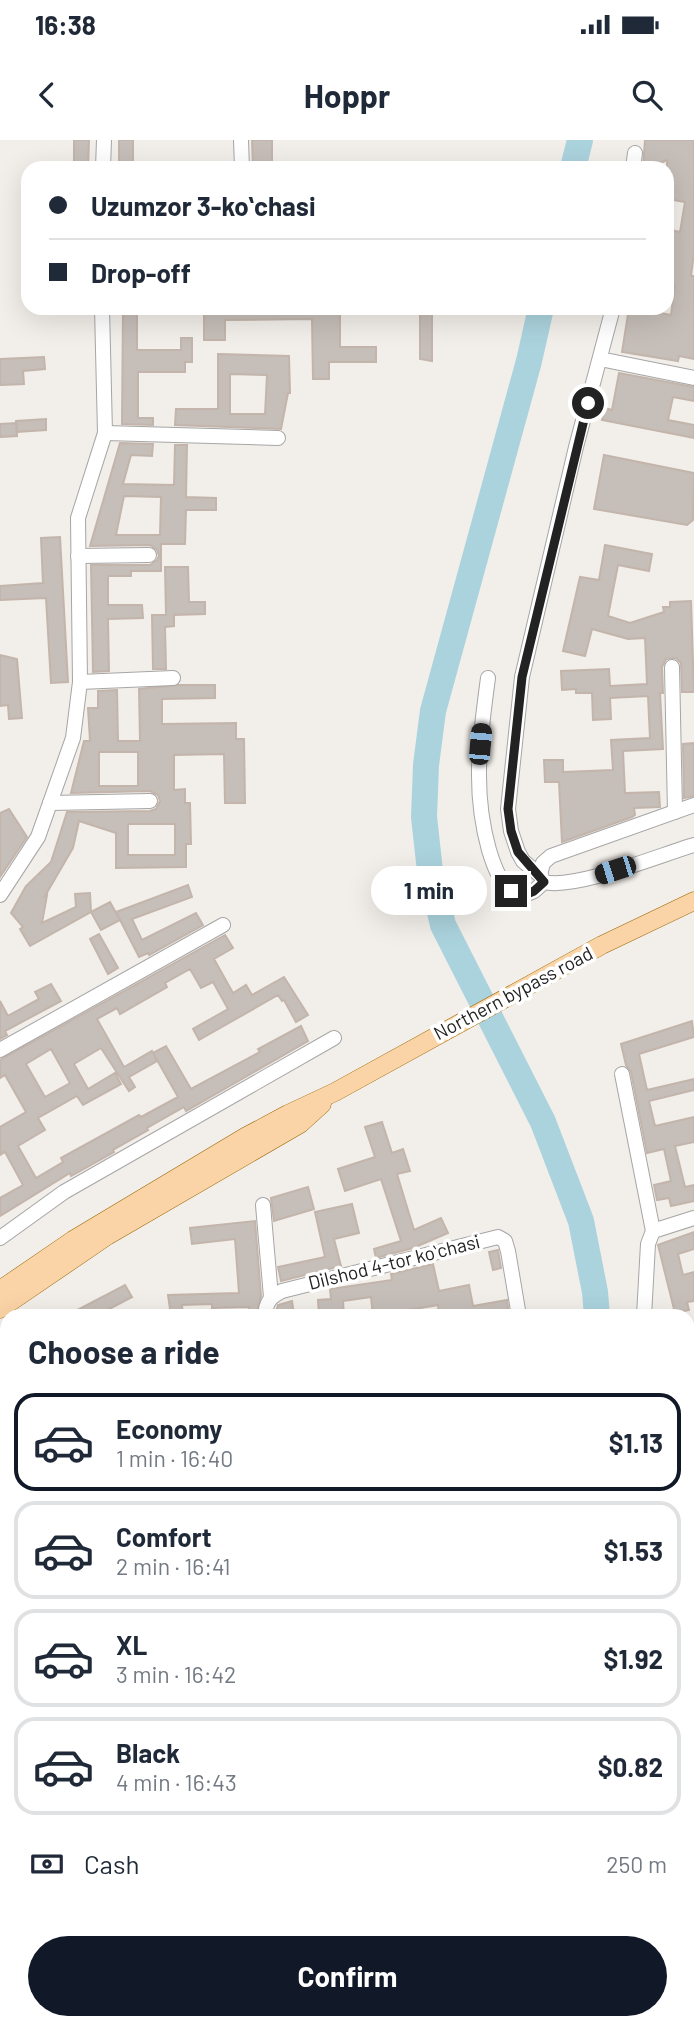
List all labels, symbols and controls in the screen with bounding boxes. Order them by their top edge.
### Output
text: 16:38 [35,9,96,40]
icon: back [28,76,66,114]
text: Hoppr [304,76,390,114]
icon: search [628,76,666,114]
text: Uzumzor 3-koʻchasi [91,190,316,221]
text: Drop-off [91,257,191,288]
route start [572,387,604,419]
car [468,722,493,766]
car [592,854,639,886]
callout: 1 min [371,866,486,916]
route end [495,875,527,907]
text: 1 min [404,876,454,904]
street label: Northern bypass road [429,941,596,1044]
street label: Dilshod 4-tor koʻchasi [306,1229,482,1294]
text: Choose a ride [28,1332,220,1370]
icon: car [32,1411,95,1474]
text: Economy [116,1413,222,1444]
text: $1.13 [609,1427,663,1458]
text: 1 min · 16:40 [116,1444,233,1472]
icon: car [32,1519,95,1582]
text: Comfort [116,1521,212,1552]
text: $1.53 [604,1535,663,1566]
text: 2 min · 16:41 [116,1552,231,1580]
icon: car [32,1627,95,1690]
text: XL [116,1629,147,1660]
text: $1.92 [604,1643,663,1674]
text: 3 min · 16:42 [116,1660,236,1688]
icon: car [32,1735,95,1798]
text: Black [116,1737,180,1768]
text: $0.82 [598,1751,663,1782]
text: 4 min · 16:43 [116,1768,237,1796]
icon: cash [28,1845,66,1883]
text: Cash [84,1848,139,1879]
text: 250 m [606,1850,667,1878]
button: Confirm [28,1936,667,2016]

